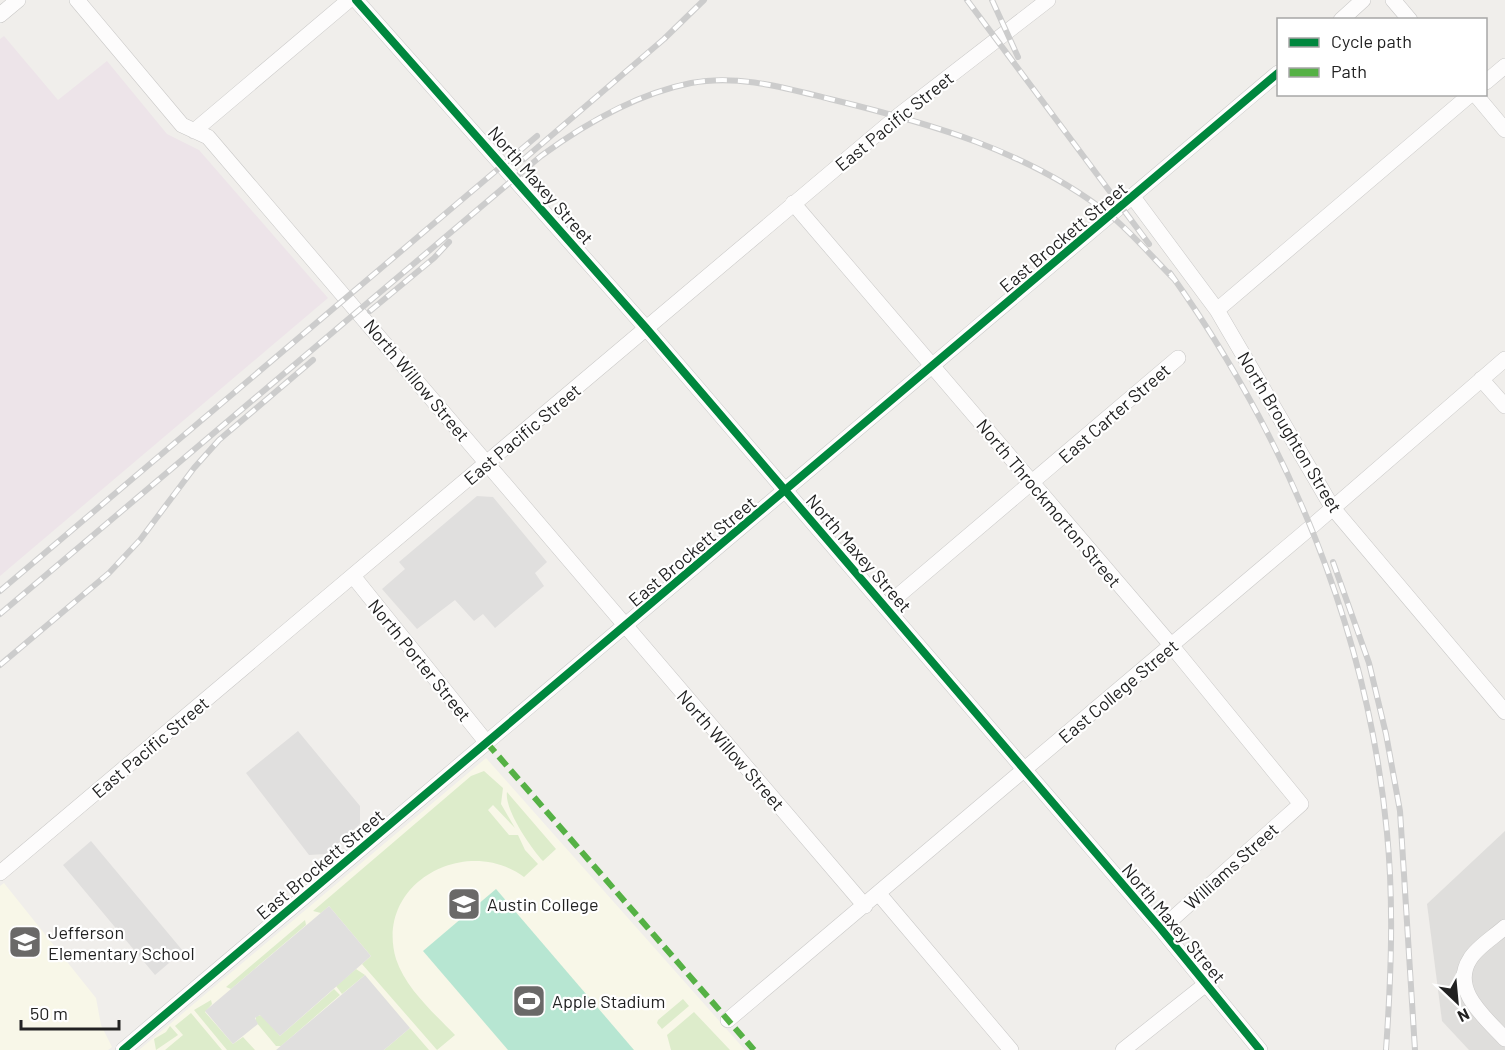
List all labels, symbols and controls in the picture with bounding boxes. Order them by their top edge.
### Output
legend [1277,18,1487,96]
text: Cycle path [1331,30,1412,52]
text: Path [1331,60,1367,82]
street label: East Pacific Street [830,67,958,175]
street label: North Maxey Street [484,121,598,249]
street label: East Brockett Street [995,177,1131,297]
street label: North Willow Street [360,315,474,445]
street label: North Broughton Street [1233,348,1347,516]
street label: East Carter Street [1054,358,1174,468]
street label: East Pacific Street [459,379,585,489]
street label: North Throckmorton Street [972,414,1126,592]
street label: North Maxey Street [802,489,916,617]
street label: East Brockett Street [624,491,760,611]
street label: North Porter Street [364,595,476,725]
street label: East College Street [1054,635,1182,747]
street label: North Willow Street [673,685,789,815]
street label: East Pacific Street [87,692,213,802]
street label: East Brockett Street [252,804,388,924]
street label: Williams Street [1180,818,1282,914]
street label: North Maxey Street [1118,859,1230,987]
school or university icon: Austin College [446,886,482,922]
place label: Austin College [487,893,598,915]
place label: Jefferson Elementary School [48,921,195,964]
school or university icon: Jefferson Elementary School [7,924,43,960]
north arrow [1427,972,1487,1032]
sports icon: Apple Stadium [511,983,547,1019]
place label: Apple Stadium [552,990,665,1012]
scale bar [21,993,118,1031]
text: 50 m [30,1002,68,1024]
text: N [1455,1005,1473,1027]

